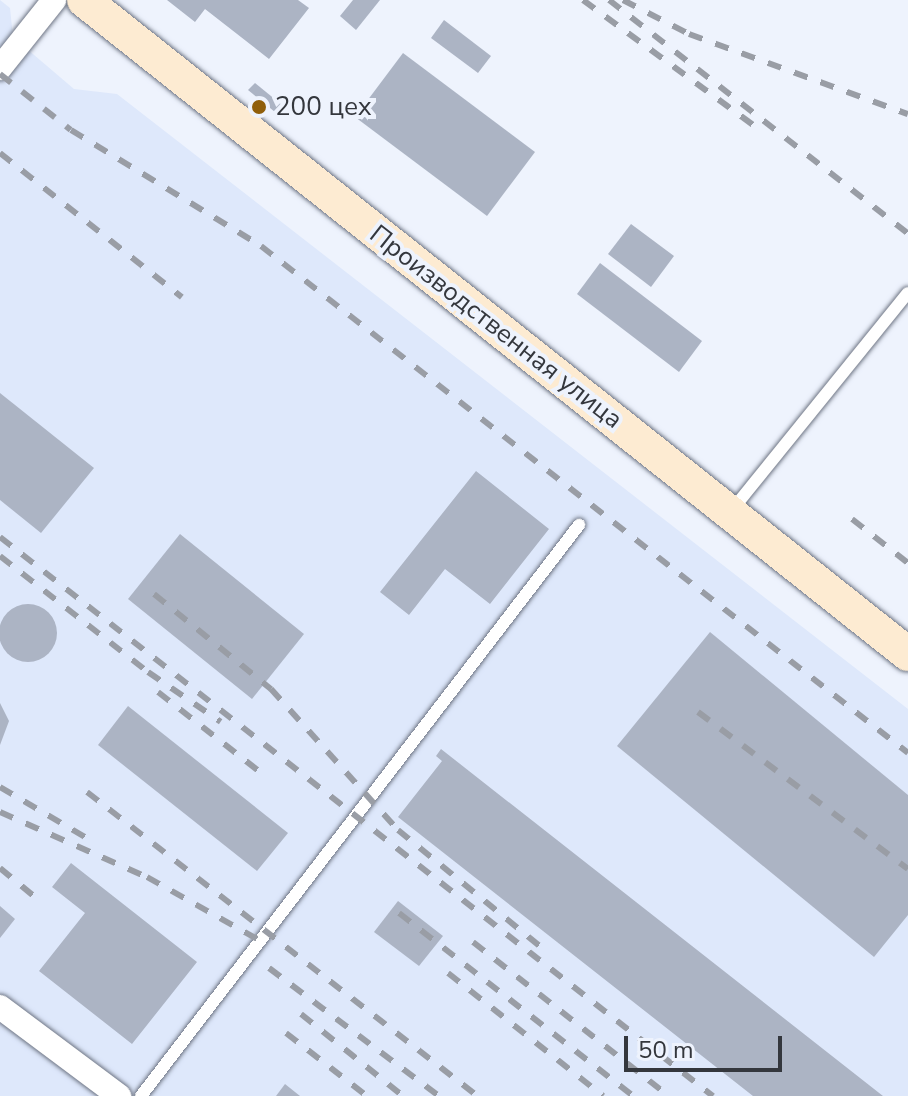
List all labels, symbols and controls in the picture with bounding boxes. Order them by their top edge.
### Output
place label: 200 цех [275,91,372,123]
marker: 200 цех [250,98,268,116]
street label: Производственная улица [363,219,629,435]
scale bar [628,1020,786,1070]
text: 50 m [638,1034,694,1066]

